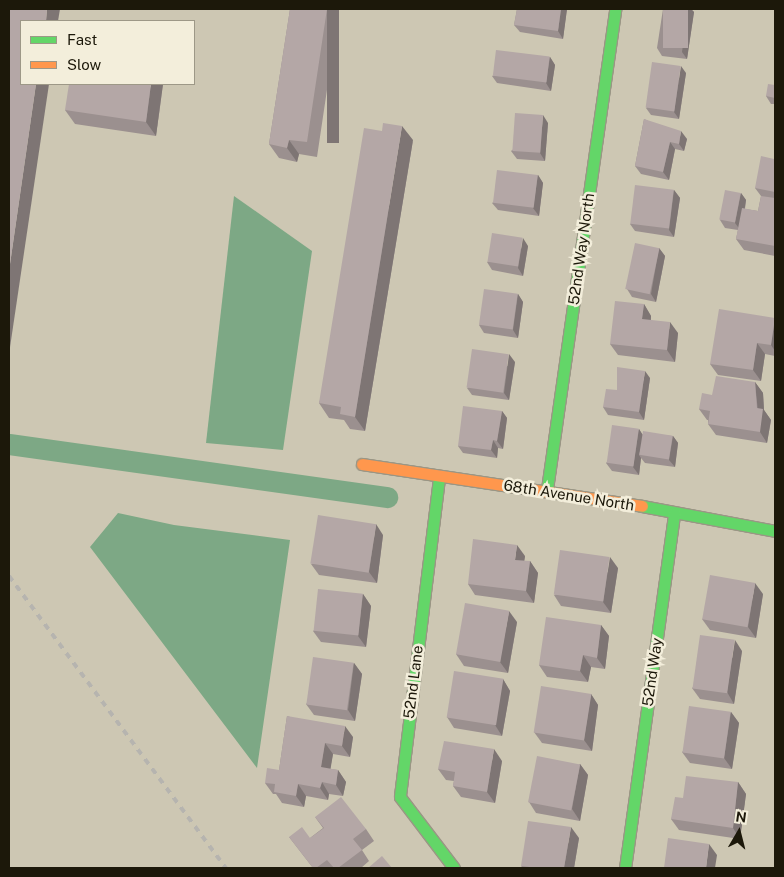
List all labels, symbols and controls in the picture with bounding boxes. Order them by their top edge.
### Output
legend [20,20,195,85]
text: Fast [67,31,97,48]
text: Slow [67,56,101,73]
street label: 52nd Way North [564,192,598,306]
street label: 68th Avenue North [502,476,636,514]
street label: 52nd Way [638,636,666,708]
street label: 52nd Lane [400,644,426,720]
north arrow [714,807,764,857]
text: N [735,808,748,826]

